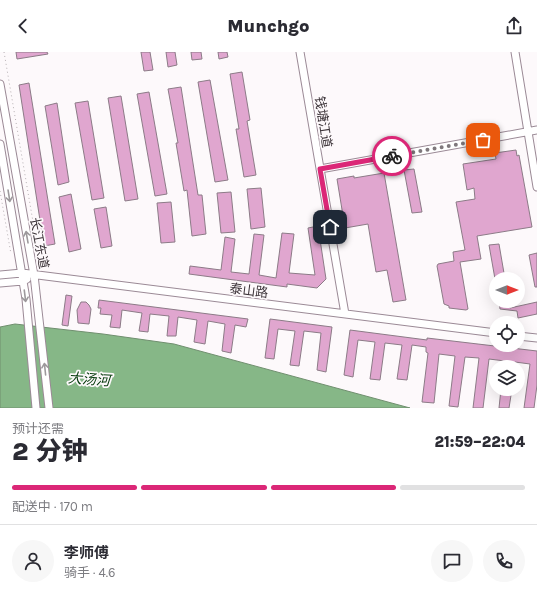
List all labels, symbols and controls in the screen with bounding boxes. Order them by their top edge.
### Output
icon: back [12,15,34,37]
text: Munchgo [227,15,310,37]
icon: share [503,15,525,37]
street label: 钱塘江道 [312,95,335,149]
pin [466,123,500,157]
icon: bag [472,129,494,151]
courier [372,136,412,176]
icon: bike [381,145,403,167]
one-way arrow [5,189,13,202]
pin [313,210,347,244]
street label: 长江东道 [27,216,52,270]
icon: home [319,216,341,238]
one-way arrow [23,231,31,244]
north arrow [489,272,525,308]
map controls [489,272,525,396]
street label: 泰山路 [229,281,269,300]
one-way arrow [21,289,29,302]
button: locate [489,316,525,352]
button: layers [489,360,525,396]
one-way arrow [41,363,49,376]
water label: 大汤河 [67,370,113,390]
text: 预计还需 [12,421,64,436]
text: 21:59–22:04 [435,433,525,451]
text: 2 分钟 [12,436,87,467]
text: 配送中 · 170 m [12,499,93,514]
button: person [12,540,54,582]
button: chat [431,540,473,582]
button: phone [483,540,525,582]
text: 李师傅 [64,544,109,562]
text: 骑手 · 4.6 [64,565,116,580]

